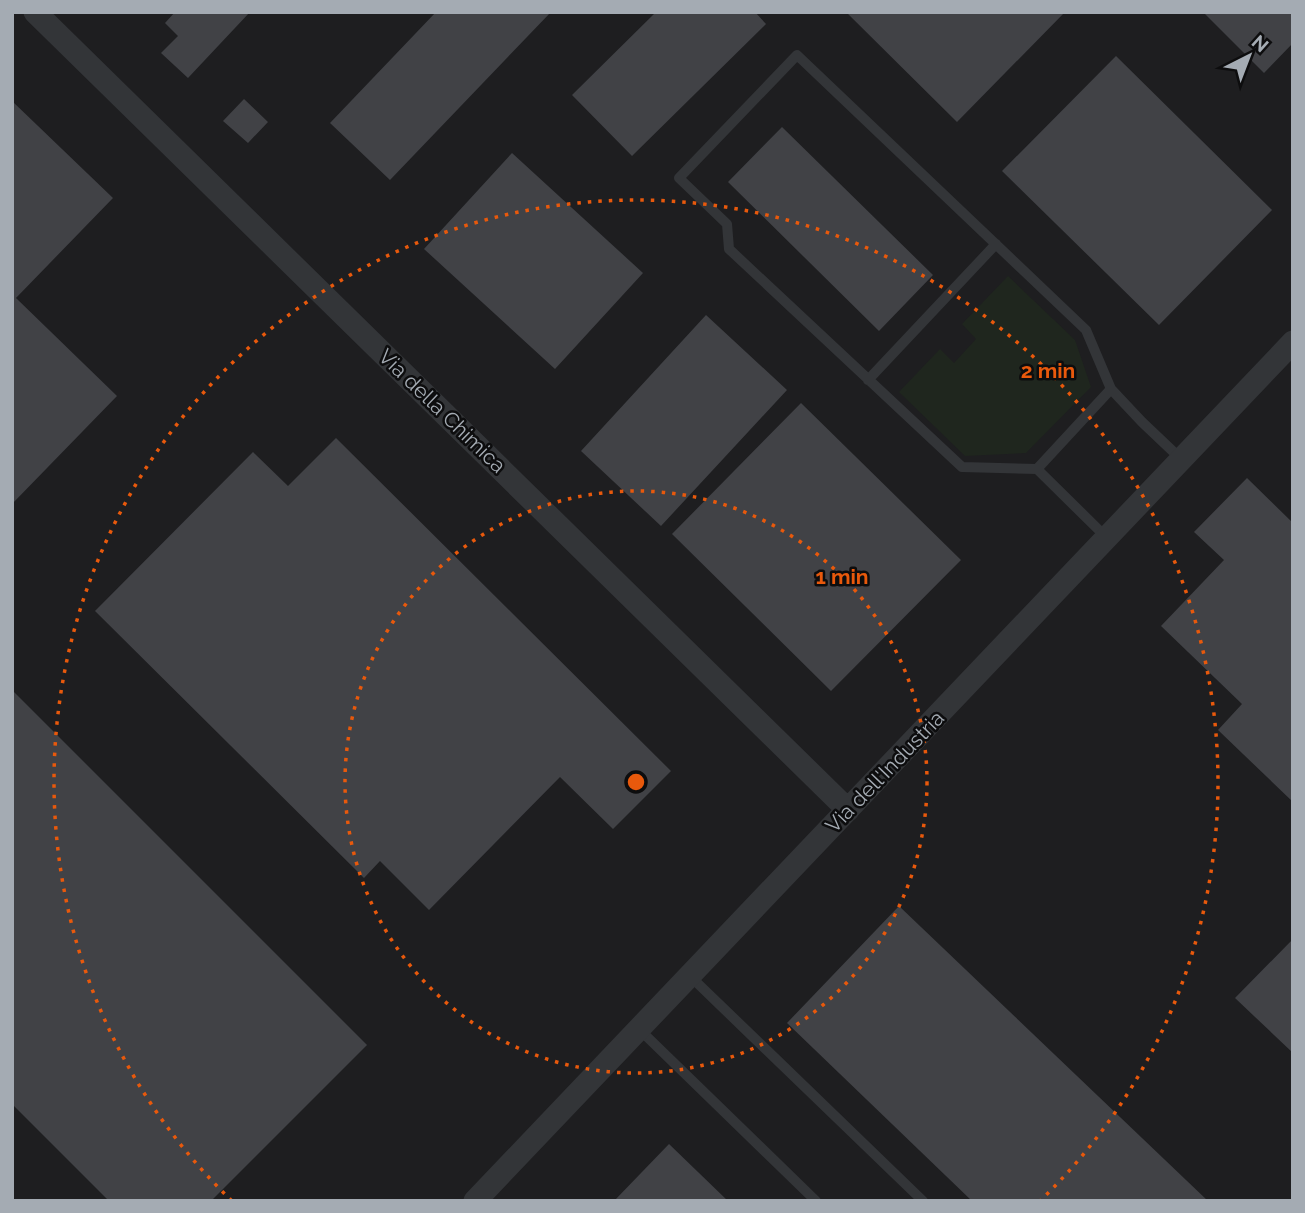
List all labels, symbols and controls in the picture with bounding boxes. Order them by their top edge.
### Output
north arrow [1214,21,1284,91]
text: N [1248,30,1273,56]
street label: Via della Chimica [373,344,511,478]
text: 2 min [1021,358,1075,383]
text: 1 min [815,564,869,589]
street label: Via dell'Industria [820,705,949,838]
centre of rings [624,770,648,794]

